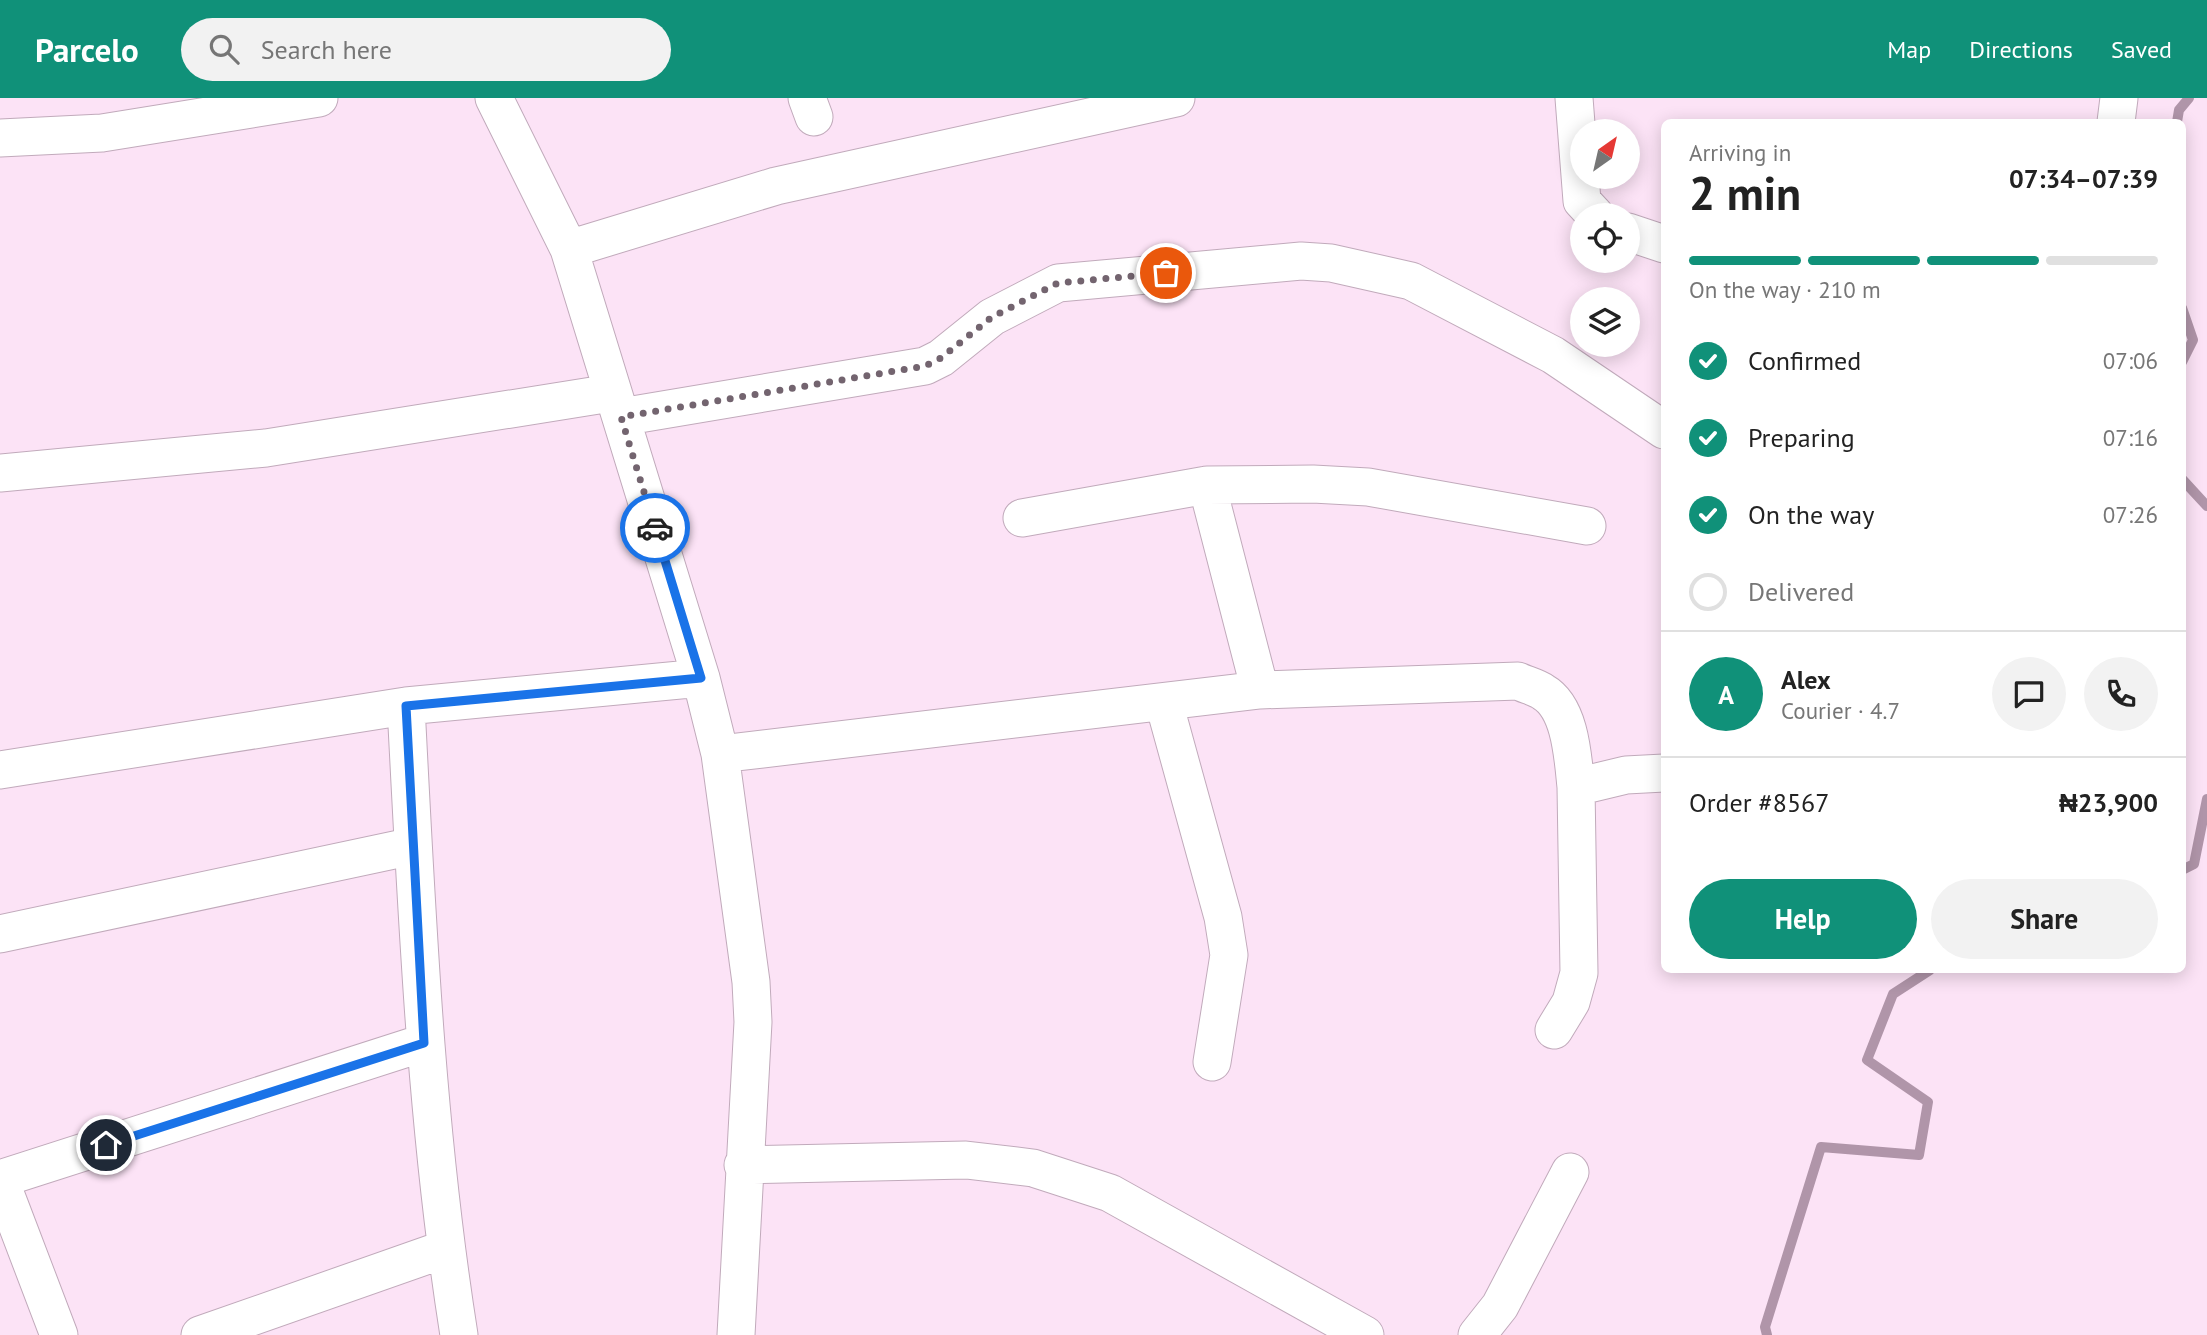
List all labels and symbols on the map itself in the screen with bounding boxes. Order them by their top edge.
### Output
north arrow [1570,119,1640,189]
pin [1136,243,1196,303]
courier [620,493,690,563]
pin [76,1115,136,1175]

